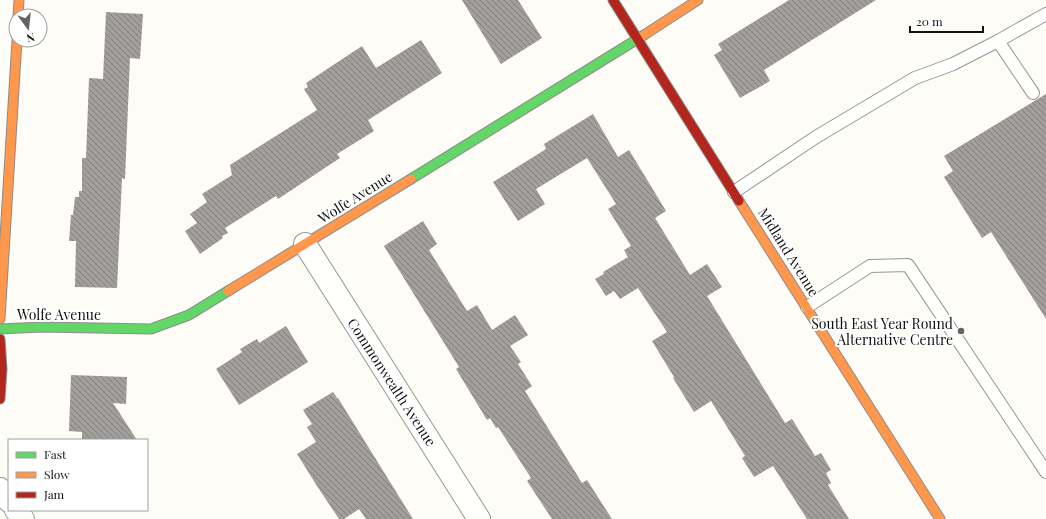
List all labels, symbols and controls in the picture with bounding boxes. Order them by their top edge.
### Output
north arrow [8,8,48,48]
scale bar [910,8,983,34]
text: 20 m [916,13,943,29]
text: N [25,30,36,46]
street label: Wolfe Avenue [314,167,396,228]
street label: Midland Avenue [754,204,824,300]
street label: Wolfe Avenue [16,305,101,324]
street label: Commonwealth Avenue [343,314,441,450]
place label: South East Year Round Alternative Centre [811,314,953,349]
marker: South East Year Round Alternative Centre [956,326,966,336]
legend [8,439,148,511]
text: Fast [44,446,67,462]
text: Slow [44,466,70,482]
text: Jam [43,486,65,502]

